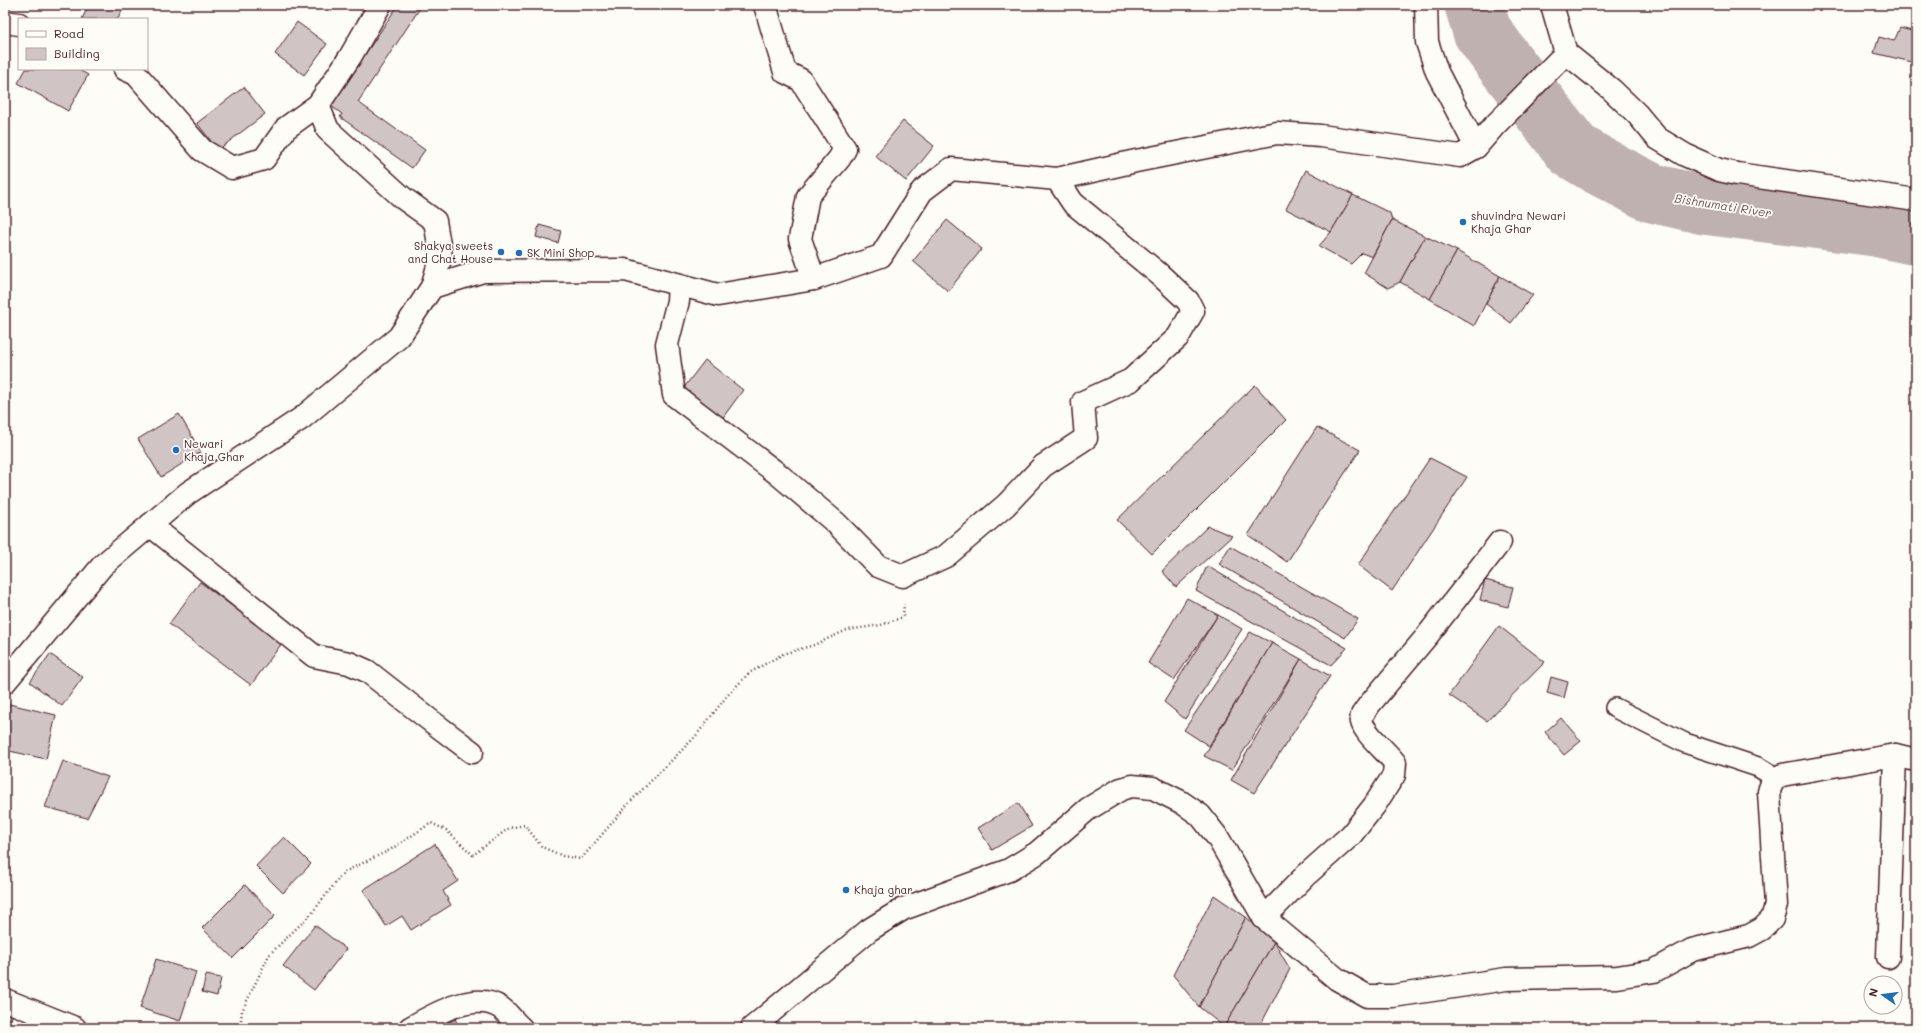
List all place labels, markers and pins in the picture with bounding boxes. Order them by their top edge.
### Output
place label: shuvindra Newari Khaja Ghar [1471,208,1566,236]
marker: shuvindra Newari Khaja Ghar [1458,217,1468,227]
place label: Shakya sweets and Chat House [408,238,493,266]
place label: SK Mini Shop [527,245,594,260]
marker: Shakya sweets and Chat House [496,247,506,257]
marker: SK Mini Shop [514,248,524,258]
place label: Newari Khaja Ghar [184,436,245,464]
marker: Newari Khaja Ghar [171,445,181,455]
place label: Khaja ghar [854,882,913,897]
marker: Khaja ghar [841,885,851,895]

